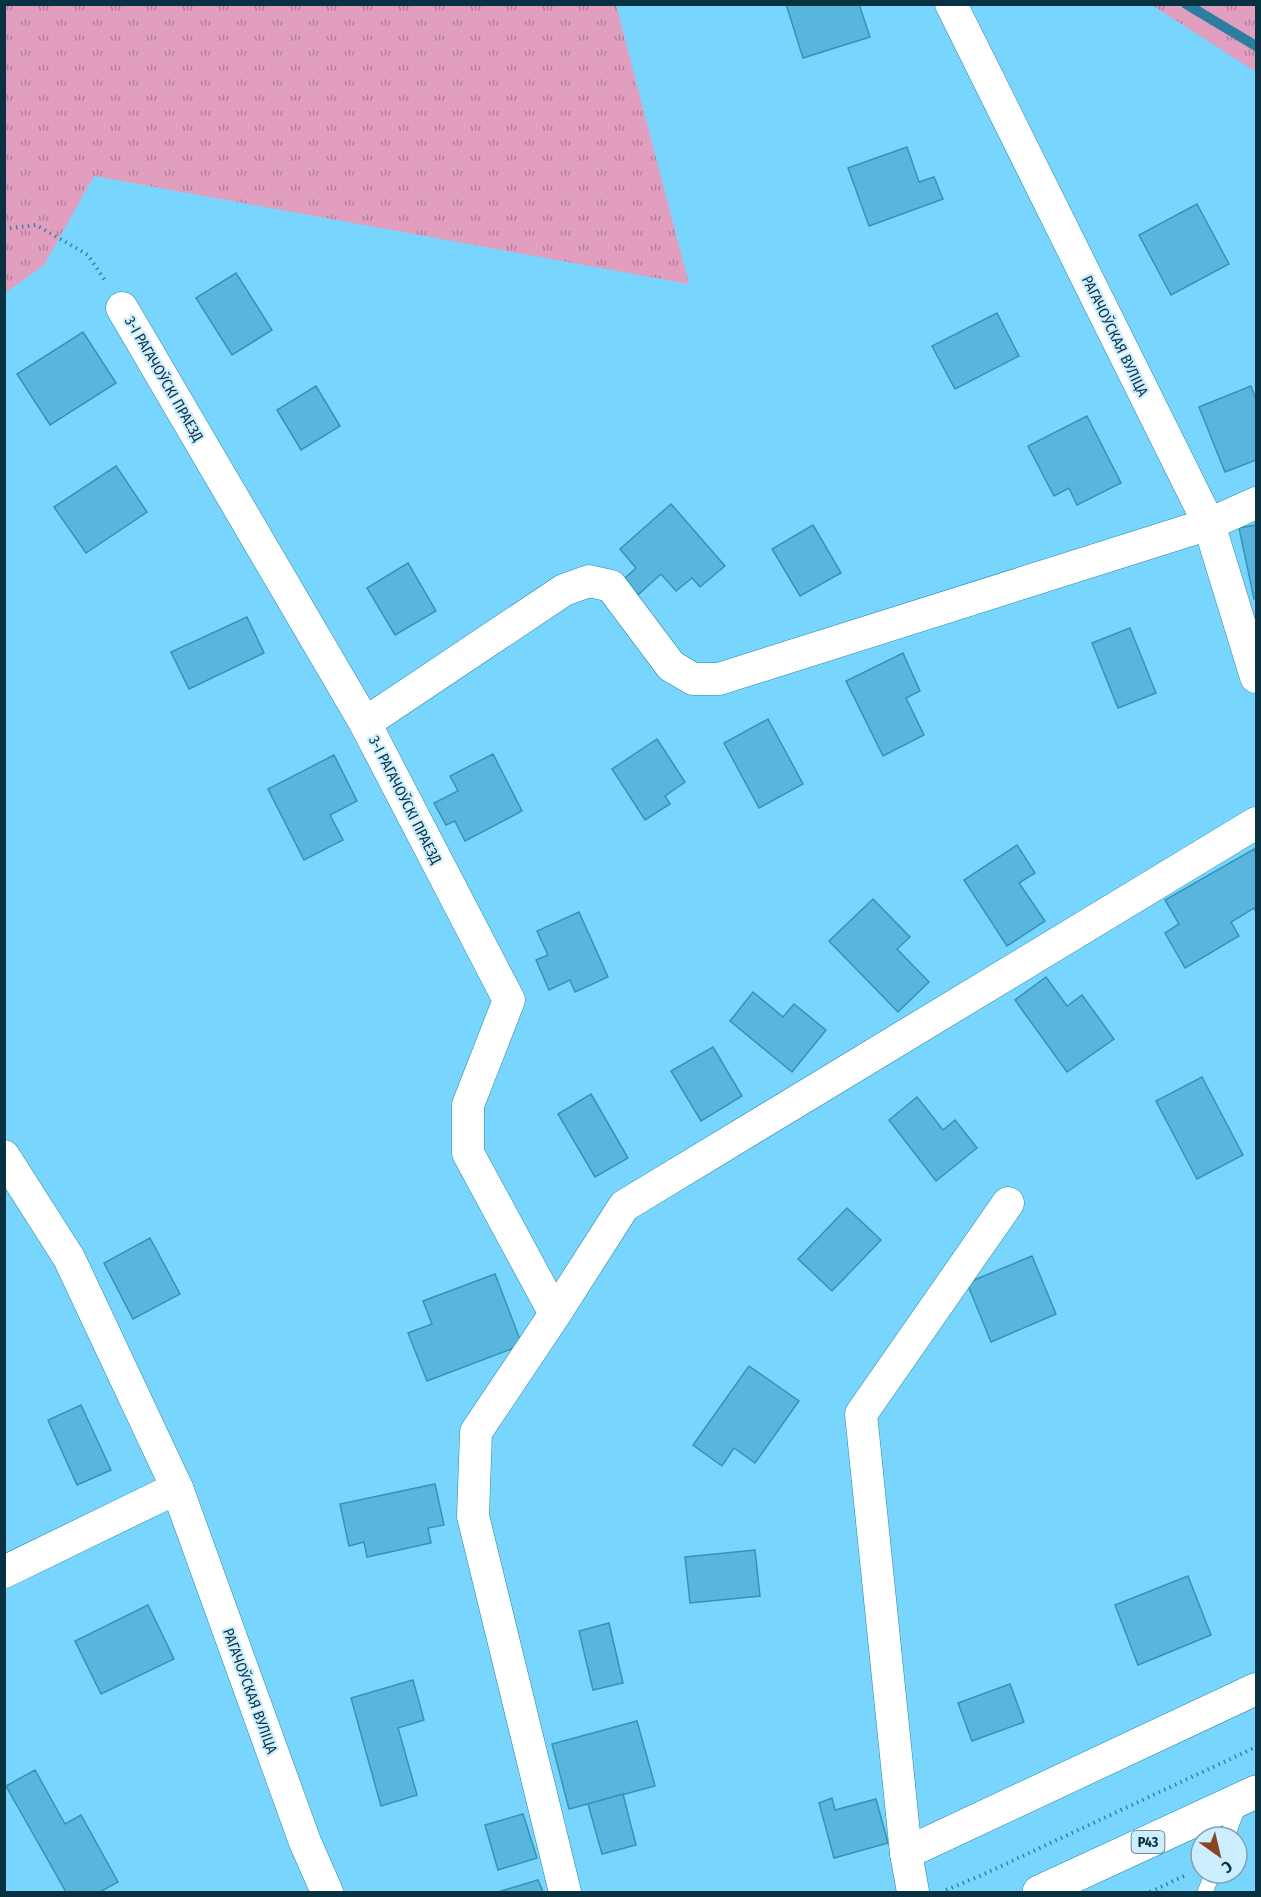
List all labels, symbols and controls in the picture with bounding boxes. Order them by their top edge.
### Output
street label: РАГАЧОЎСКАЯ ВУЛІЦА [1078,273,1152,399]
street label: 3-І РАГАЧОЎСКІ ПРАЕЗД [121,313,207,445]
street label: 3-І РАГАЧОЎСКІ ПРАЕЗД [365,733,445,867]
street label: РАГАЧОЎСКАЯ ВУЛІЦА [219,1626,281,1756]
north arrow [1189,1825,1249,1885]
road number: Р43 [1132,1831,1164,1853]
text: С [1218,1857,1236,1878]

